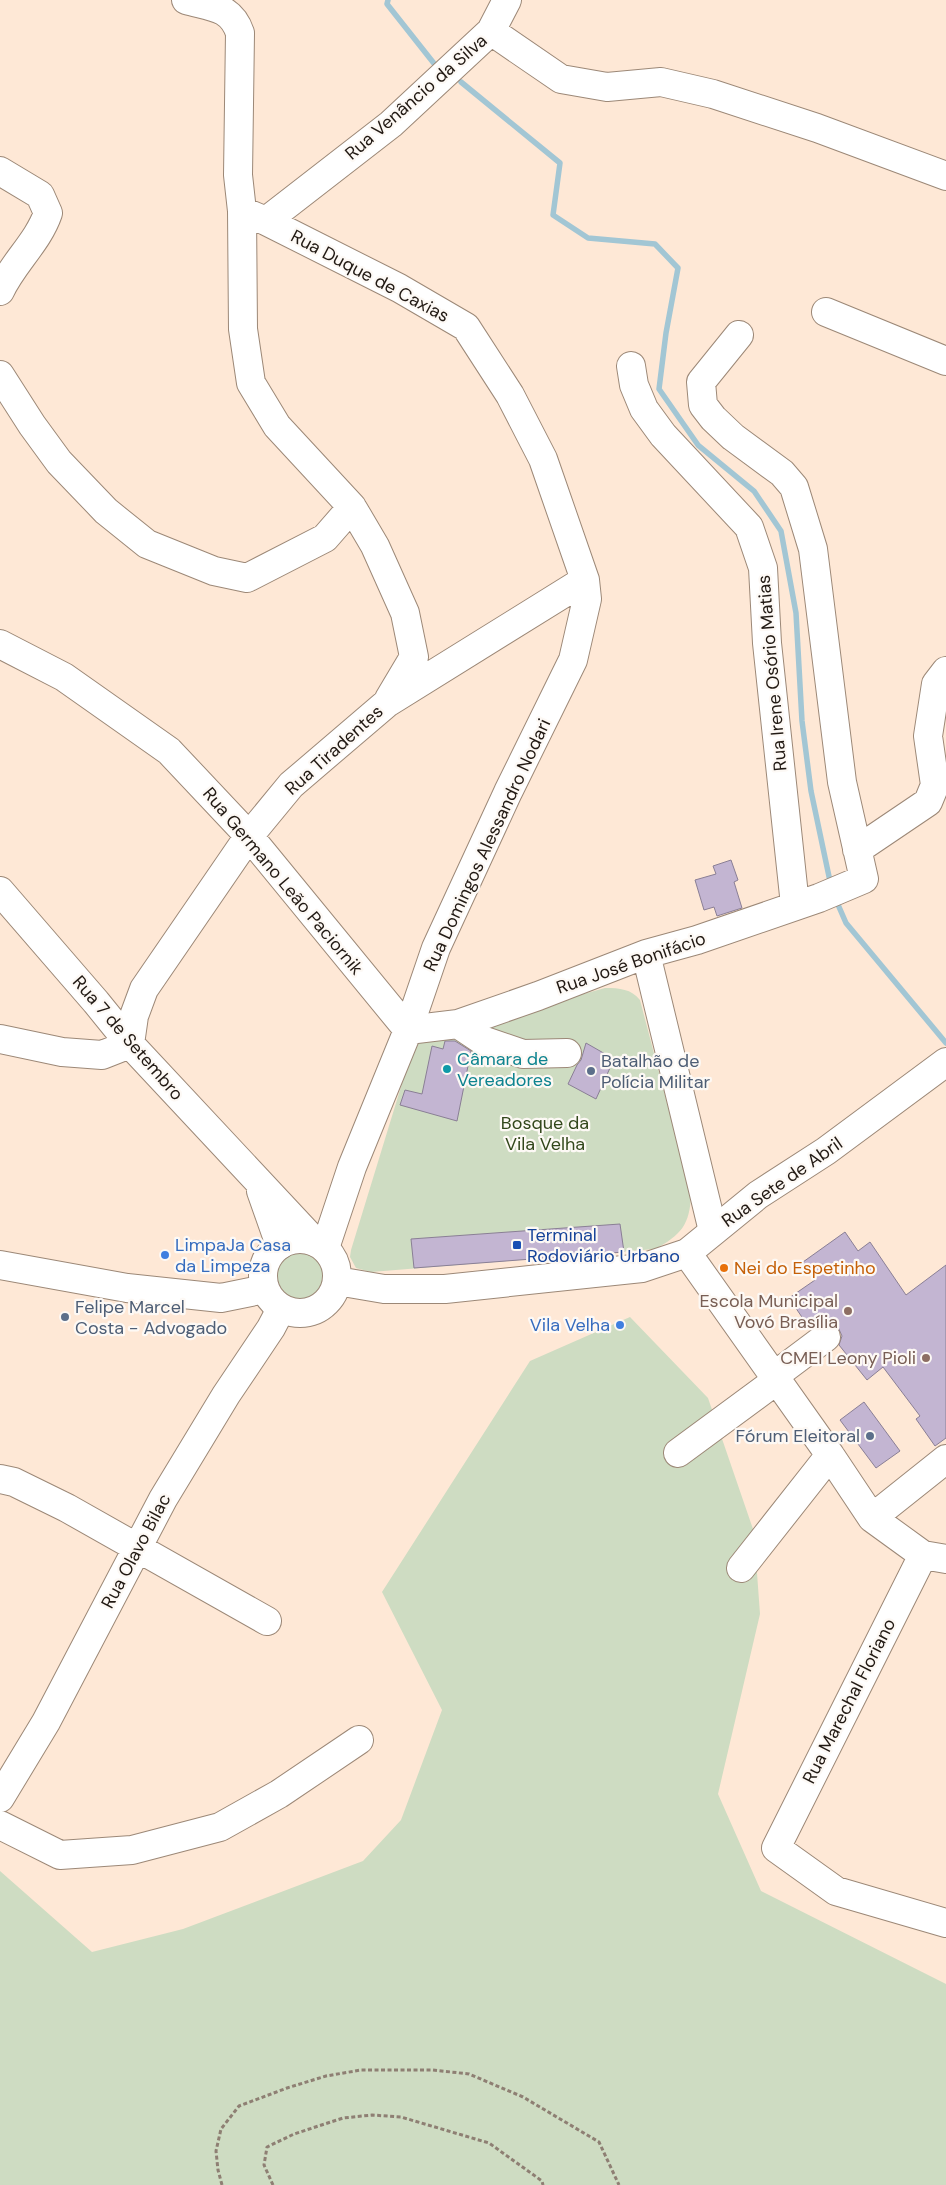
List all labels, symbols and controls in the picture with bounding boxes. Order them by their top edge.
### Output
street label: Rua Venâncio da Silva [340,29,492,165]
street label: Rua Duque de Caxias [287,224,453,328]
street label: Rua Irene Osório Matias [751,574,793,772]
street label: Rua Tiradentes [280,699,388,801]
street label: Rua Domingos Alessandro Nodari [418,715,556,975]
street label: Rua Germano Leão Paciornik [197,782,369,980]
street label: Rua José Bonifácio [553,926,709,1000]
street label: Rua 7 de Setembro [67,971,189,1105]
place label: Câmara de Vereadores [457,1047,552,1092]
place label: Batalhão de Polícia Militar [601,1049,710,1094]
marker: Câmara de Vereadores [441,1063,453,1075]
marker: Batalhão de Polícia Militar [585,1065,597,1077]
park label: Bosque da Vila Velha [501,1111,589,1156]
street label: Rua Sete de Abril [717,1131,847,1233]
place label: Terminal Rodoviário Urbano [527,1223,680,1268]
place label: LimpaJa Casa da Limpeza [175,1233,291,1278]
marker: Terminal Rodoviário Urbano [511,1239,523,1251]
marker: LimpaJa Casa da Limpeza [159,1249,171,1261]
place label: Nei do Espetinho [734,1256,876,1280]
marker: Nei do Espetinho [718,1262,730,1274]
place label: Escola Municipal Vovó Brasília [699,1289,838,1334]
place label: Felipe Marcel Costa - Advogado [75,1295,227,1340]
marker: Escola Municipal Vovó Brasília [842,1305,854,1317]
marker: Felipe Marcel Costa - Advogado [59,1311,71,1323]
place label: Vila Velha [530,1313,610,1337]
marker: Vila Velha [614,1319,626,1331]
place label: CMEI Leony Pioli [780,1346,916,1370]
marker: CMEI Leony Pioli [920,1352,932,1364]
place label: Fórum Eleitoral [736,1424,860,1448]
marker: Fórum Eleitoral [864,1430,876,1442]
street label: Rua Olavo Bilac [96,1489,176,1613]
street label: Rua Marechal Floriano [797,1614,901,1788]

